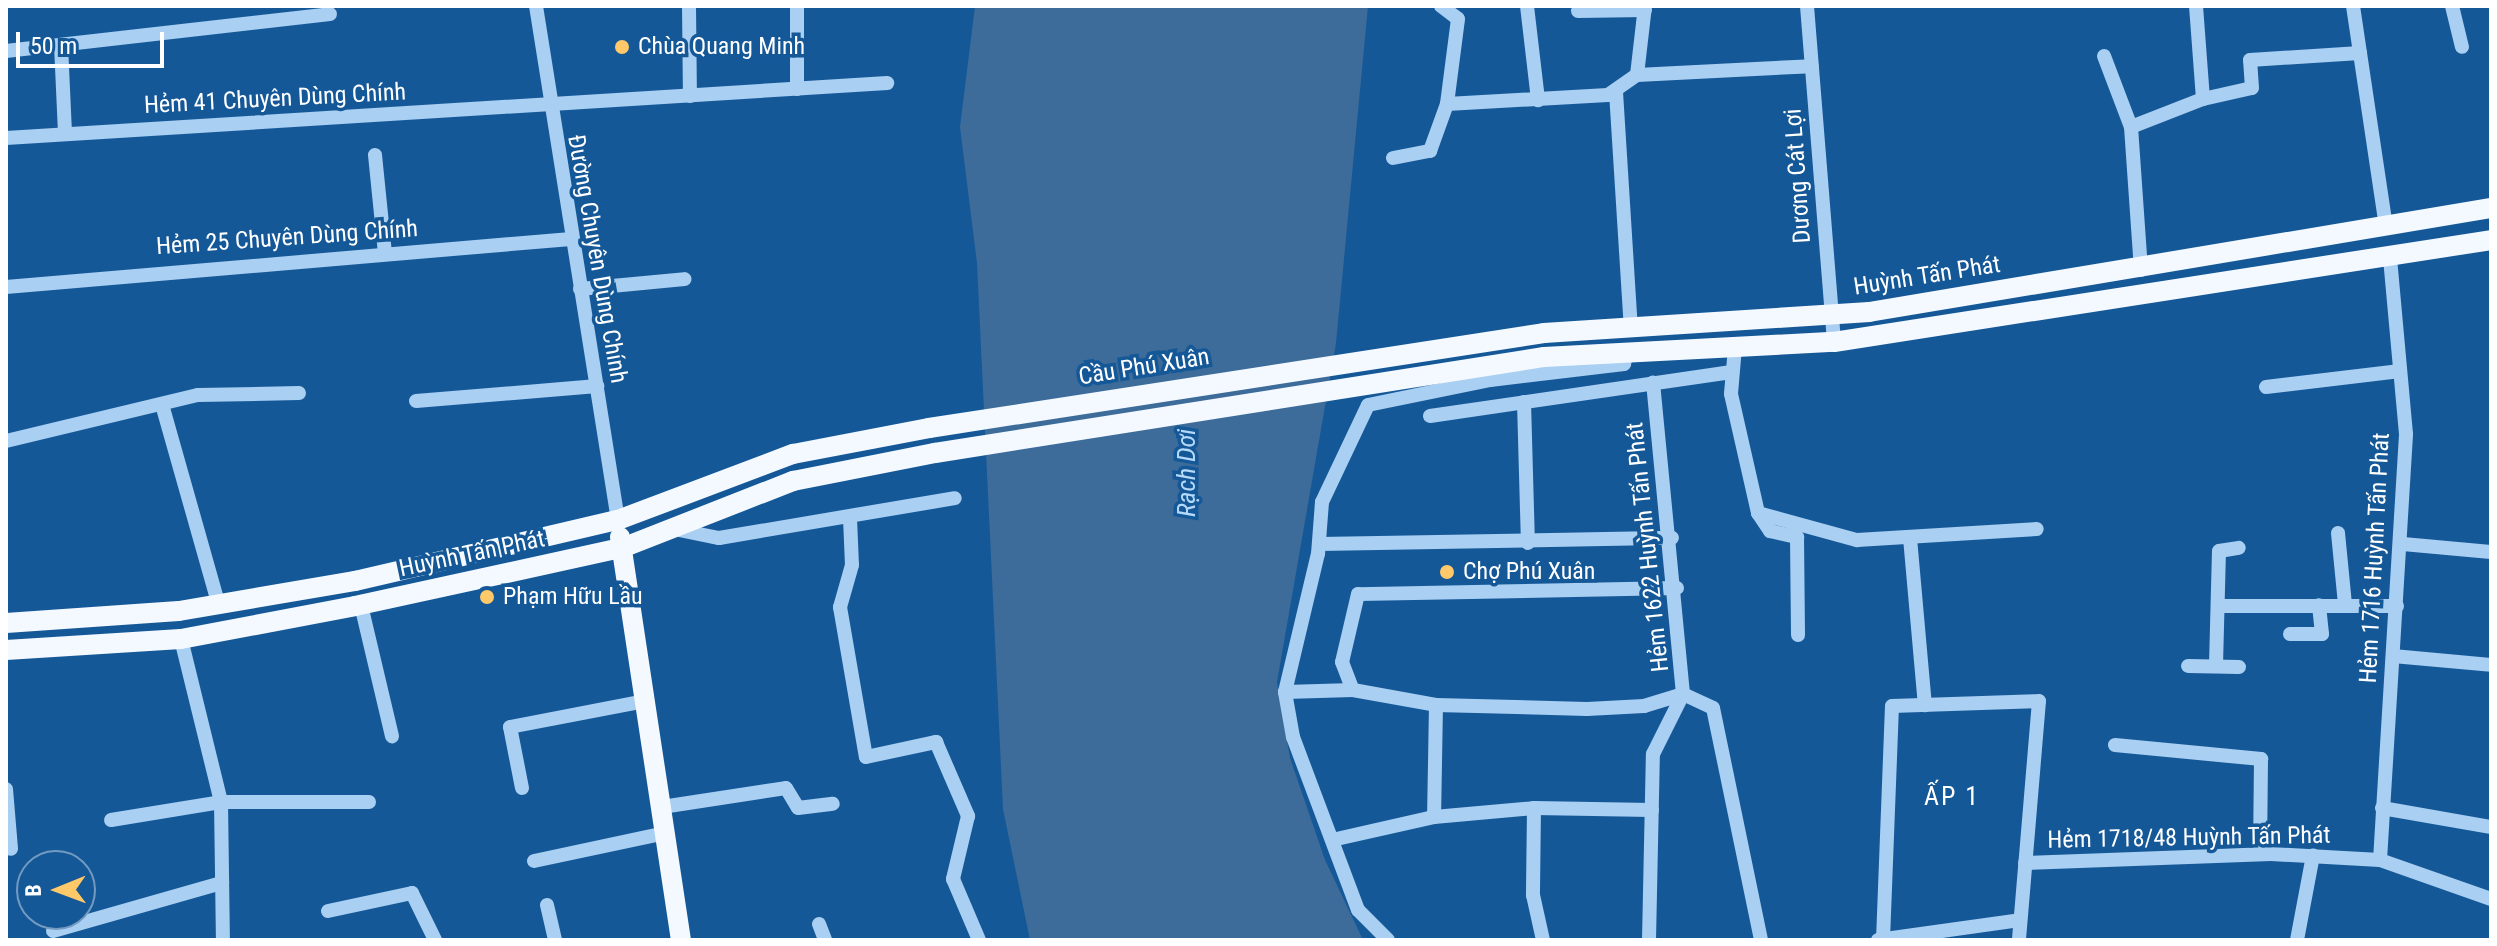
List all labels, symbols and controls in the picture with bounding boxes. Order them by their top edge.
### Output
scale bar [20,16,168,66]
text: 50 m [30,32,77,60]
place label: Chùa Quang Minh [638,33,805,61]
marker: Chùa Quang Minh [613,38,631,56]
street label: Hẻm 41 Chuyên Dùng Chính [143,78,407,120]
street label: Dương Cát Lợi [1779,108,1817,244]
street label: Đường Chuyên Dùng Chính [561,133,633,385]
street label: Hẻm 25 Chuyên Dùng Chính [155,214,419,262]
street label: Huỳnh Tấn Phát [1851,250,2003,302]
street label: Cầu Phú Xuân [1077,342,1211,392]
street label: Hẻm 1622 Huỳnh Tấn Phát [1621,421,1675,673]
water label: Rạch Dơi [1171,429,1203,517]
street label: Hẻm 1716 Huỳnh Tấn Phát [2354,432,2396,684]
street label: Huỳnh Tấn Phát [396,524,548,584]
place label: Chợ Phú Xuân [1463,558,1595,586]
marker: Chợ Phú Xuân [1438,563,1456,581]
place label: Phạm Hữu Lầu [503,583,643,611]
marker: Phạm Hữu Lầu [478,588,496,606]
district label: ẤP 1 [1924,781,1980,813]
street label: Hẻm 1718/48 Huỳnh Tấn Phát [2047,821,2331,855]
north arrow [16,850,96,930]
text: B [21,884,46,897]

